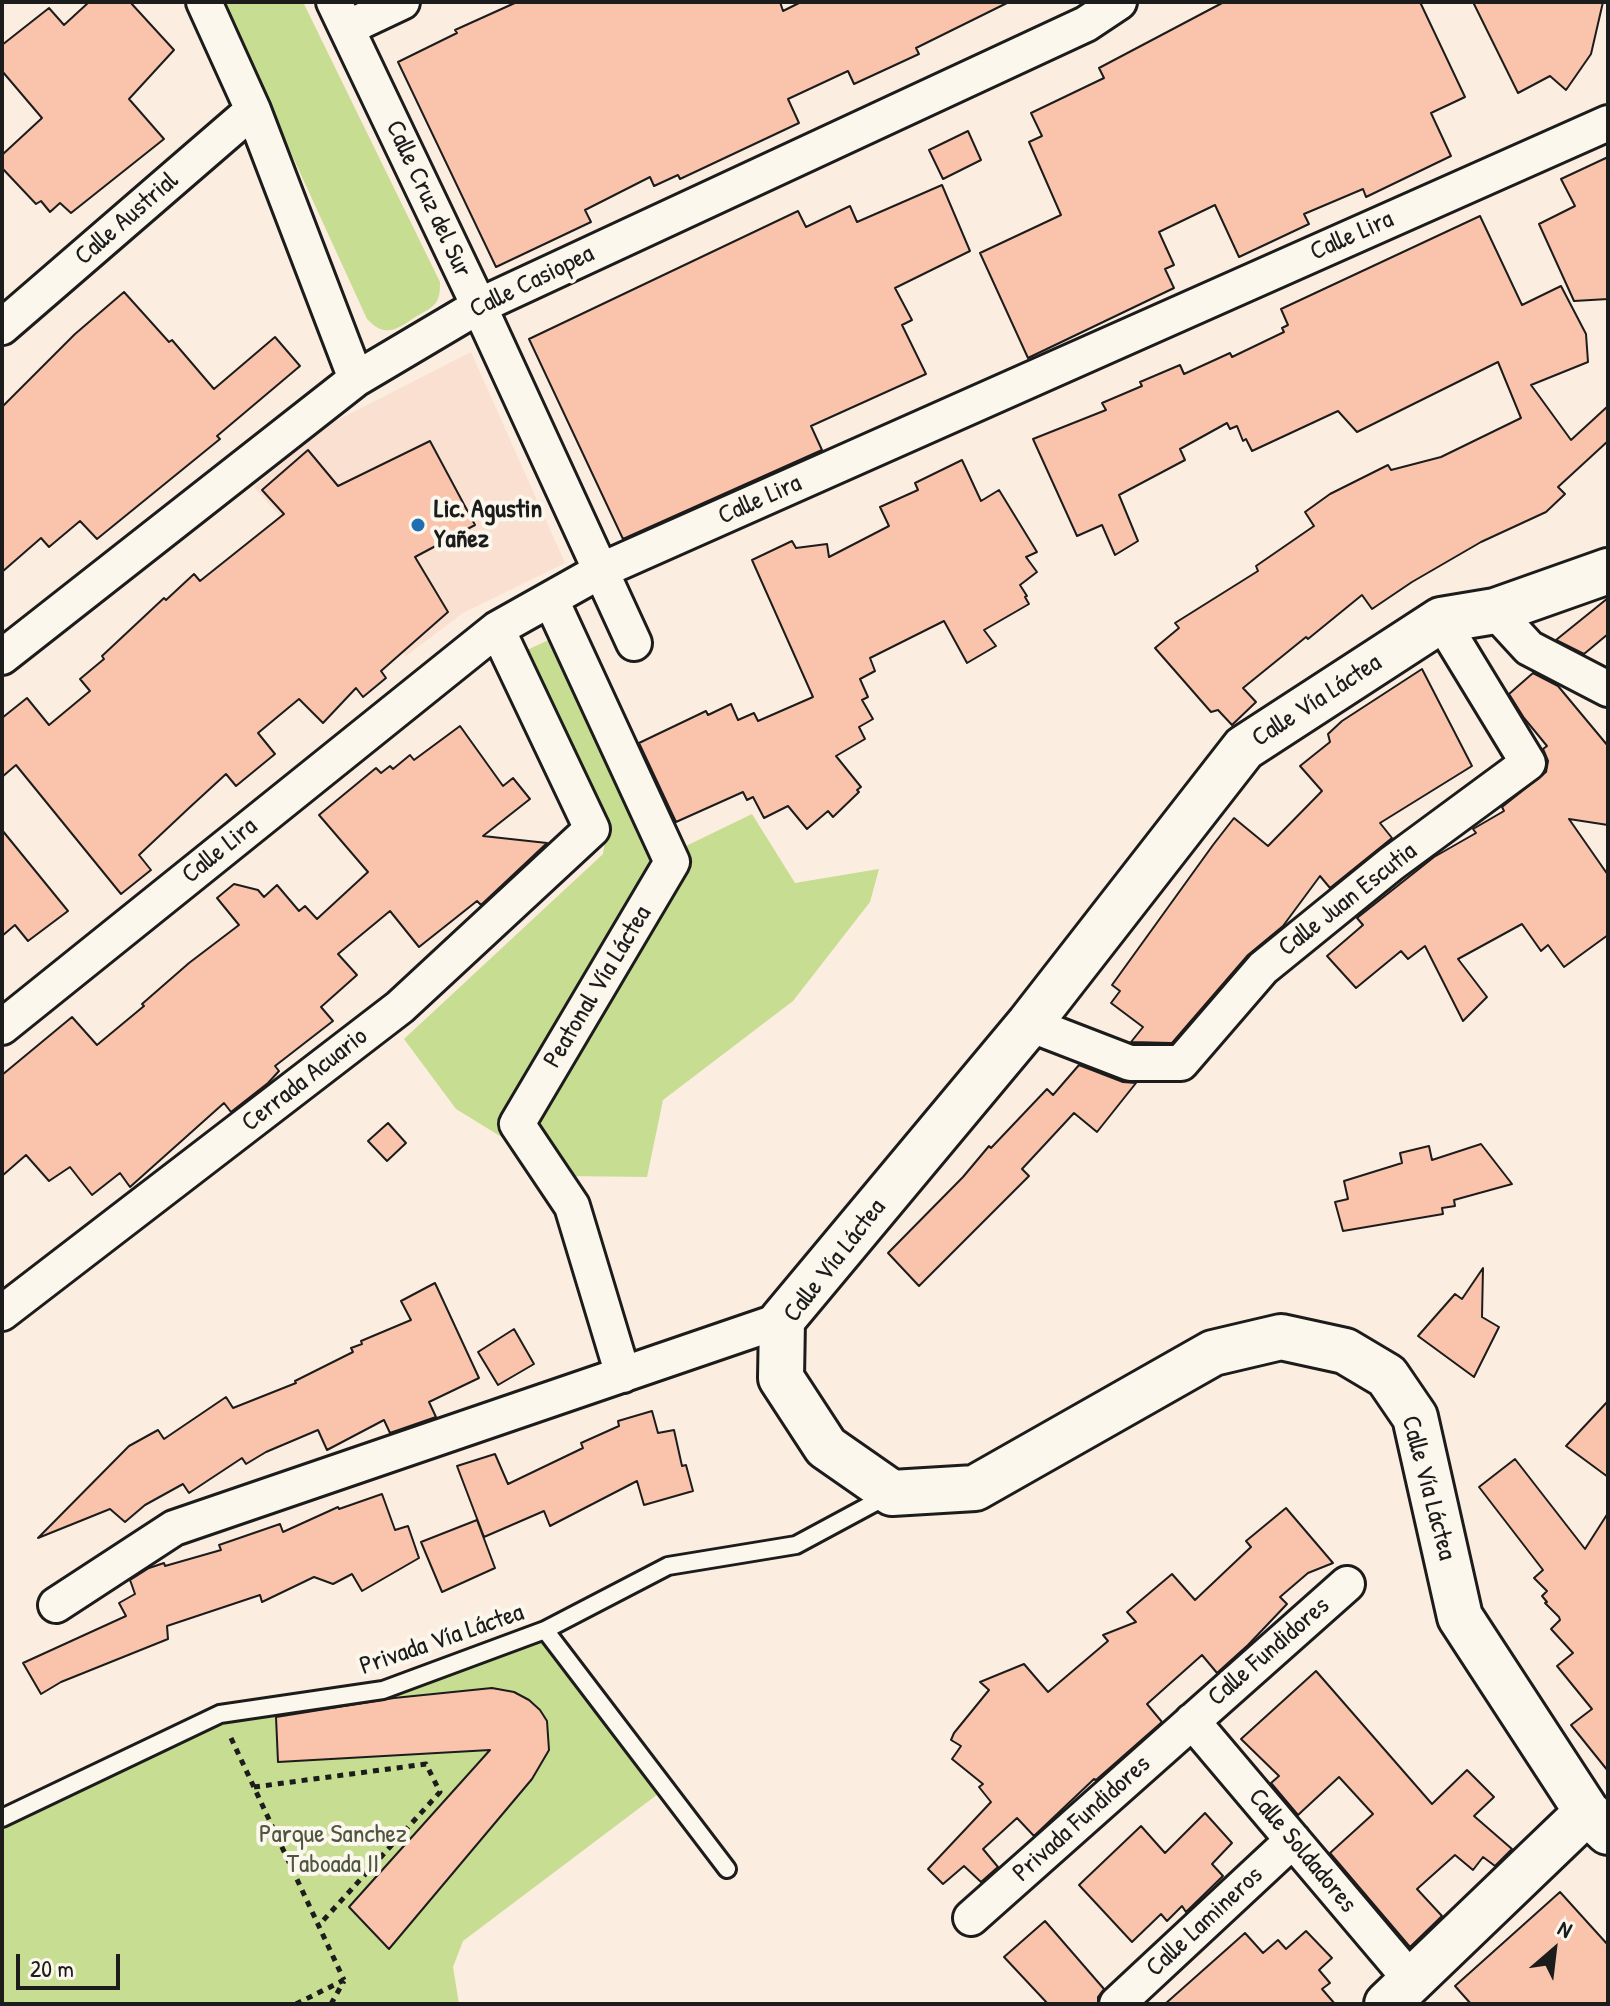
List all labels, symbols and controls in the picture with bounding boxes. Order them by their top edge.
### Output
street label: Calle Cruz del Sur [378,116,478,282]
street label: Calle Austrial [69,166,185,272]
street label: Calle Lira [1306,204,1398,268]
street label: Calle Casiopea [465,239,599,325]
street label: Calle Lira [714,468,806,532]
place label: Lic. Agustin Yañez [434,494,542,556]
marker: Lic. Agustin Yañez [409,516,427,534]
street label: Calle Vía Láctea [1246,648,1388,754]
street label: Calle Lira [176,811,264,891]
street label: Calle Juan Escutia [1273,836,1423,964]
street label: Peatonal Vía Láctea [537,900,659,1074]
street label: Cerrada Acuario [236,1021,374,1139]
street label: Calle Vía Láctea [777,1193,893,1329]
street label: Calle Vía Láctea [1394,1412,1462,1564]
street label: Calle Fundidores [1202,1591,1336,1713]
street label: Privada Vía Láctea [356,1597,528,1683]
street label: Privada Fundidores [1007,1749,1157,1889]
street label: Calle Soldadores [1241,1783,1363,1919]
park label: Parque Sanchez Taboada II [259,1819,407,1880]
street label: Calle Lamineros [1140,1860,1270,1984]
north arrow [1514,1910,1594,1990]
text: N [1553,1913,1577,1945]
scale bar [20,1938,124,1988]
text: 20 m [30,1952,74,1984]

